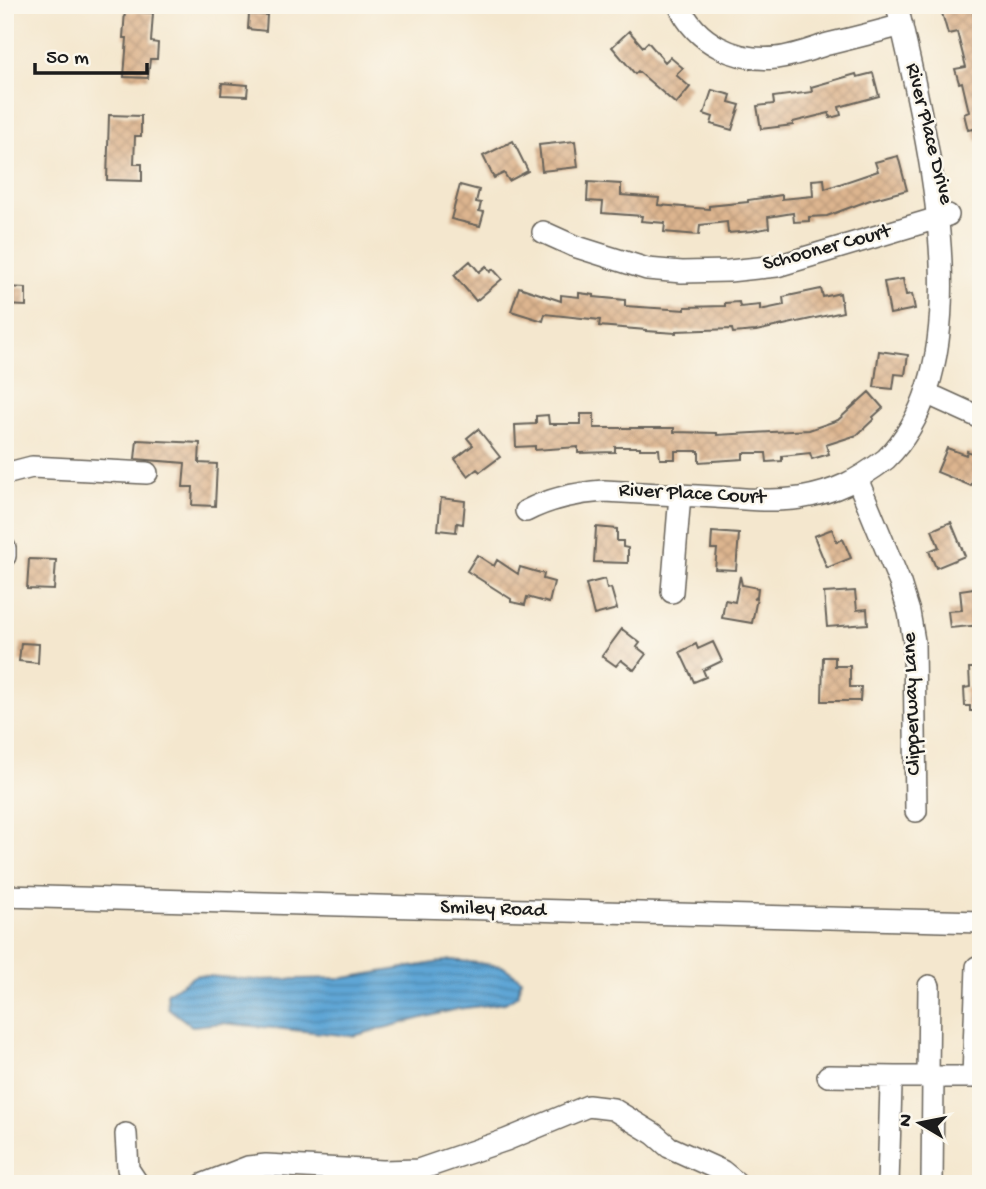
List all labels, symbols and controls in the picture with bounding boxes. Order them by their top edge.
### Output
scale bar [35,32,147,76]
text: 50 m [46,47,89,72]
street label: River Place Drive [898,61,958,208]
street label: Schooner Court [760,219,896,278]
street label: River Place Court [618,479,768,511]
street label: Clipperway Lane [898,631,928,776]
street label: Smiley Road [440,896,548,924]
north arrow [884,1088,954,1158]
text: N [894,1113,919,1129]

